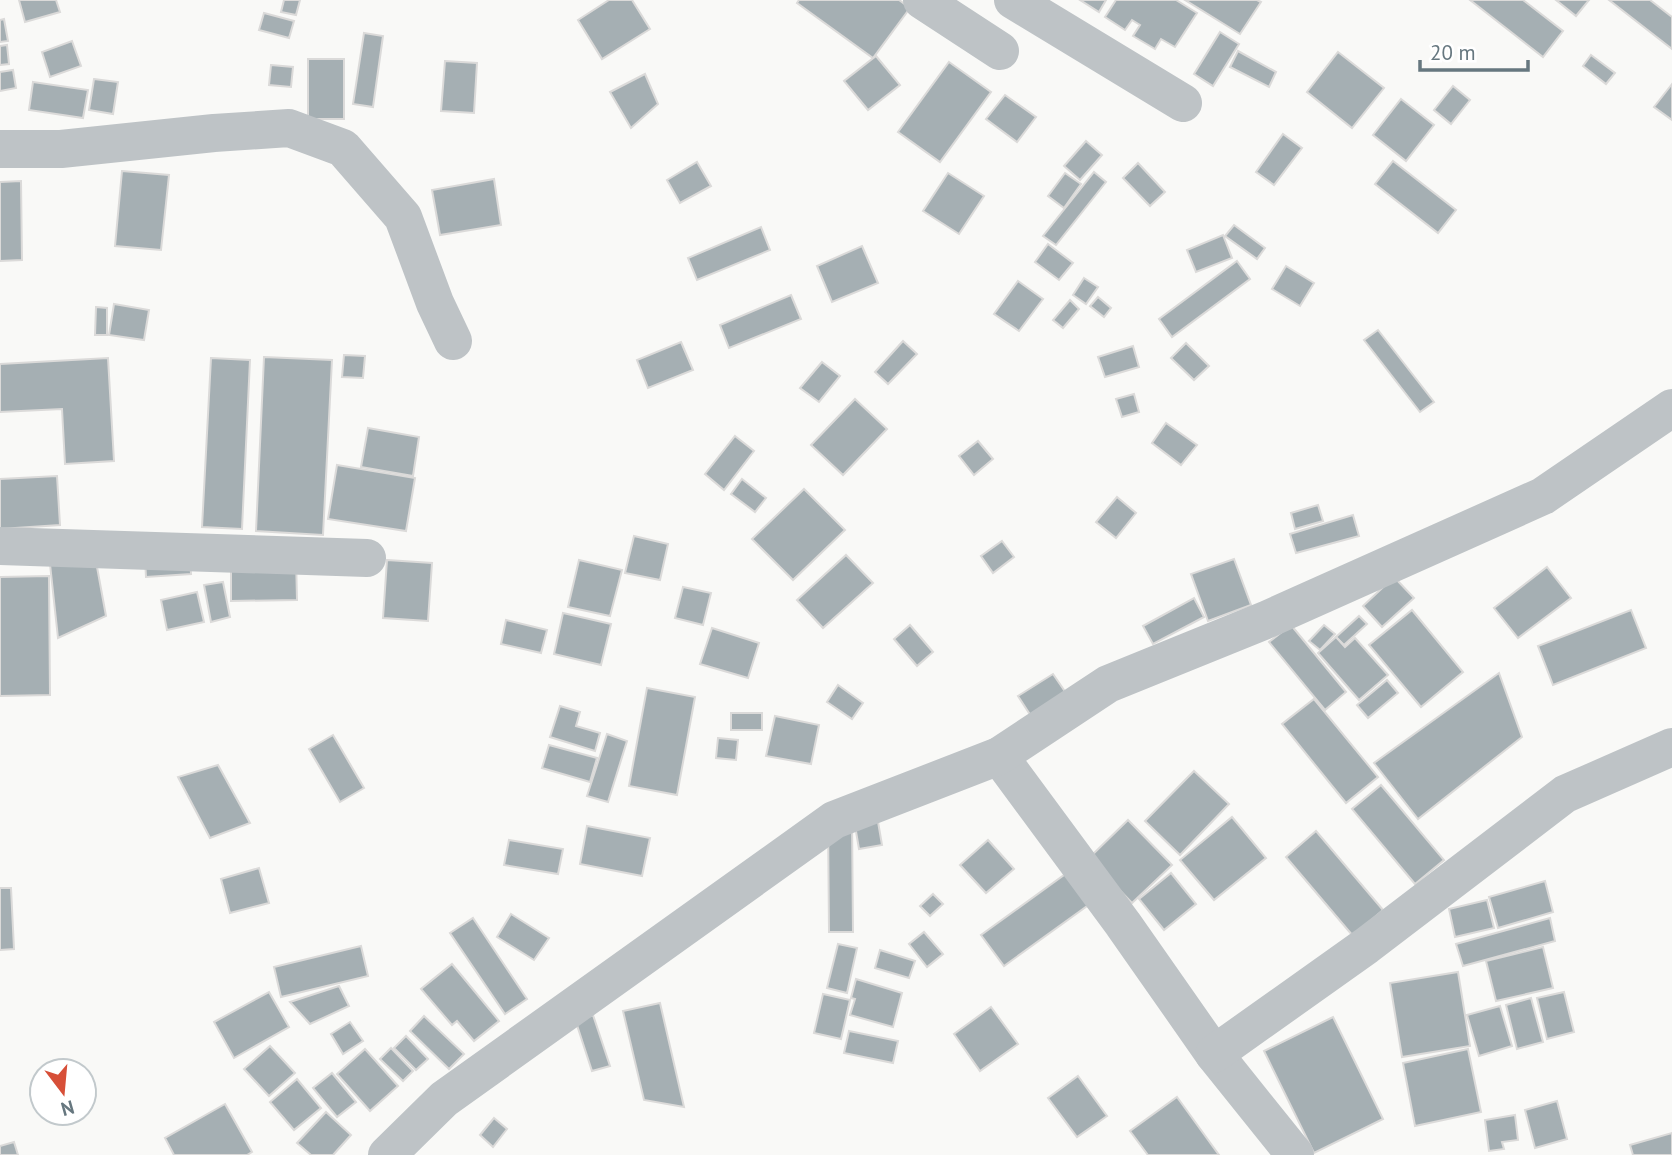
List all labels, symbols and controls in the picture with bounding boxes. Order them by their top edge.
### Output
scale bar [1420,28,1528,72]
text: 20 m [1430,39,1476,66]
north arrow [28,1057,98,1127]
text: N [58,1095,77,1122]

